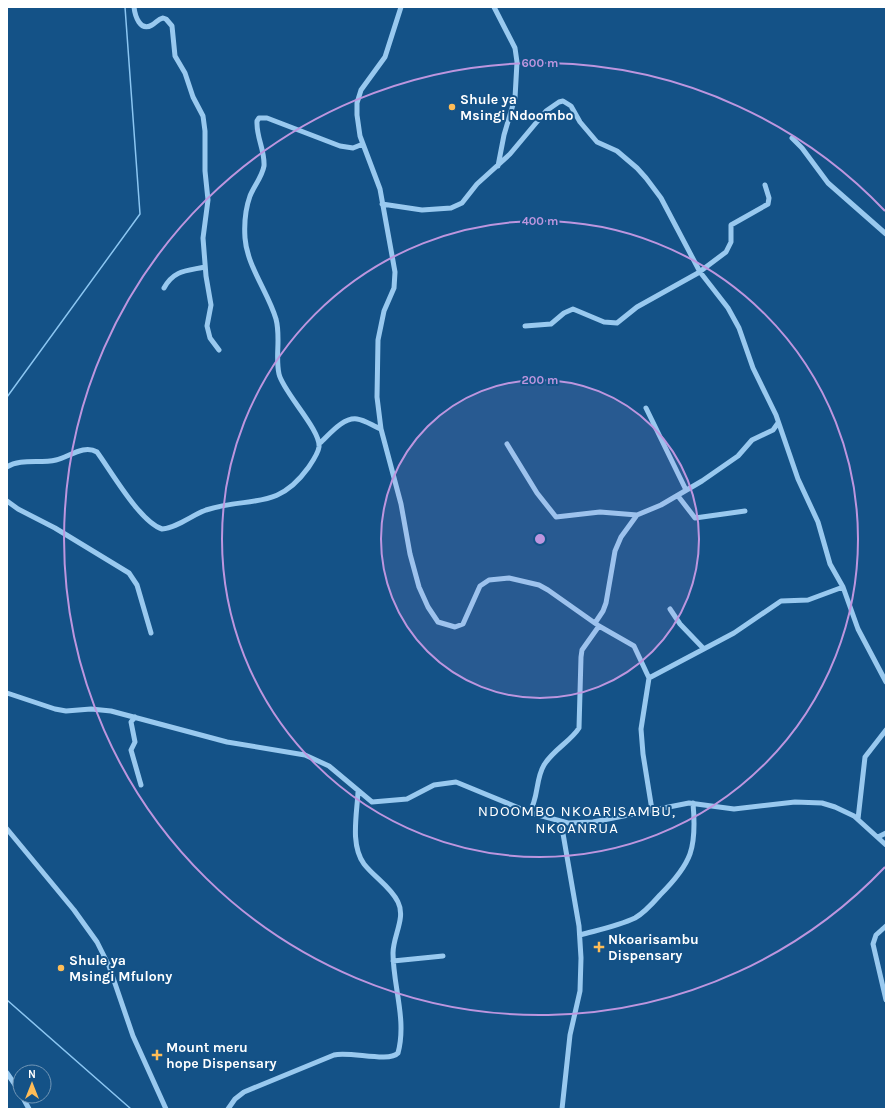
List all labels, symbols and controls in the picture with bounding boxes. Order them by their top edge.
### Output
text: 600 m [522,56,558,70]
place label: Shule ya Msingi Ndoombo [460,91,574,124]
marker: Shule ya Msingi Ndoombo [447,102,457,112]
text: 400 m [522,214,558,228]
text: 200 m [522,373,558,387]
centre of rings [533,532,547,546]
district label: NDOOMBO NKOARISAMBU, NKOANRUA [478,802,676,837]
place label: Nkoarisambu Dispensary [608,931,699,964]
marker: Nkoarisambu Dispensary [593,941,605,953]
place label: Shule ya Msingi Mfulony [69,952,172,985]
marker: Shule ya Msingi Mfulony [56,963,66,973]
place label: Mount meru hope Dispensary [166,1039,277,1072]
marker: Mount meru hope Dispensary [151,1049,163,1061]
north arrow [12,1064,52,1104]
text: N [28,1068,36,1081]

